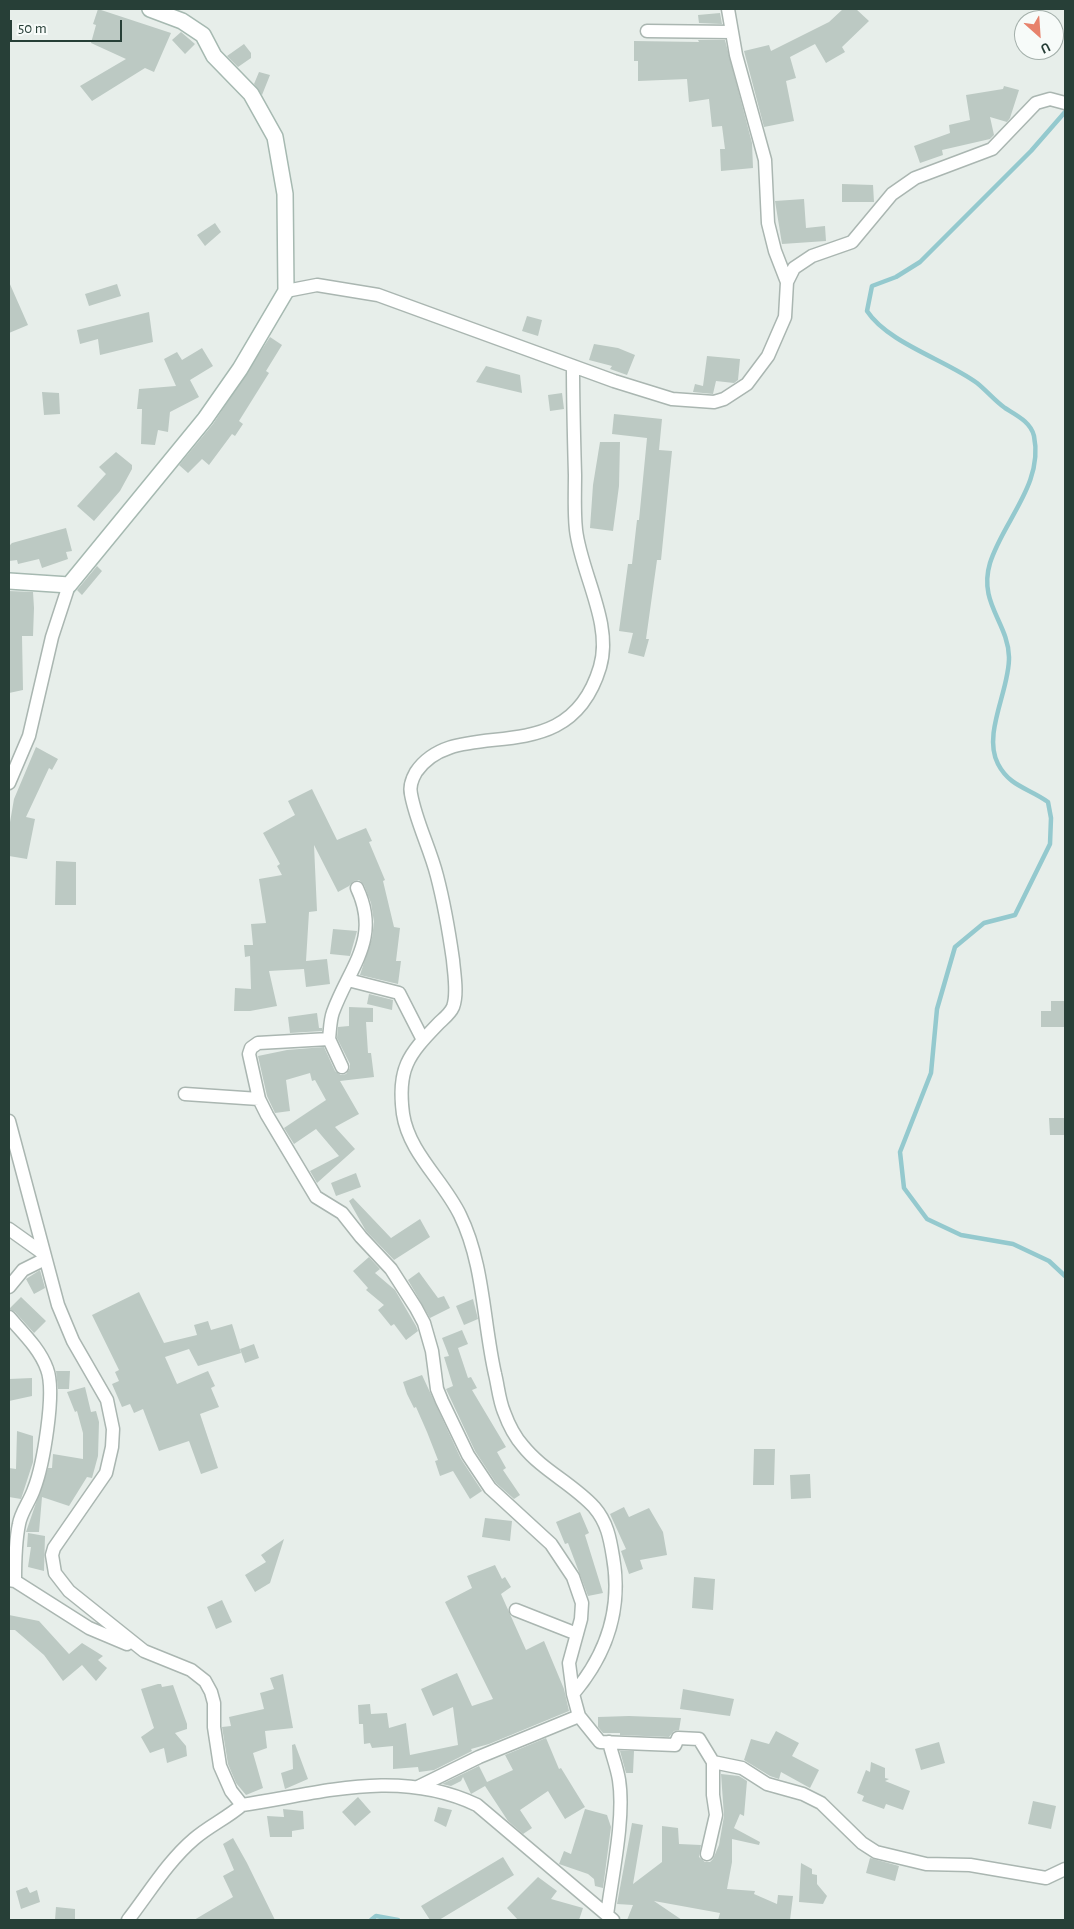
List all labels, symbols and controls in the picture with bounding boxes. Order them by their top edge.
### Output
scale bar [12,10,125,42]
north arrow [1014,10,1064,60]
text: 50 m [18,21,47,36]
text: U [1038,39,1052,56]

